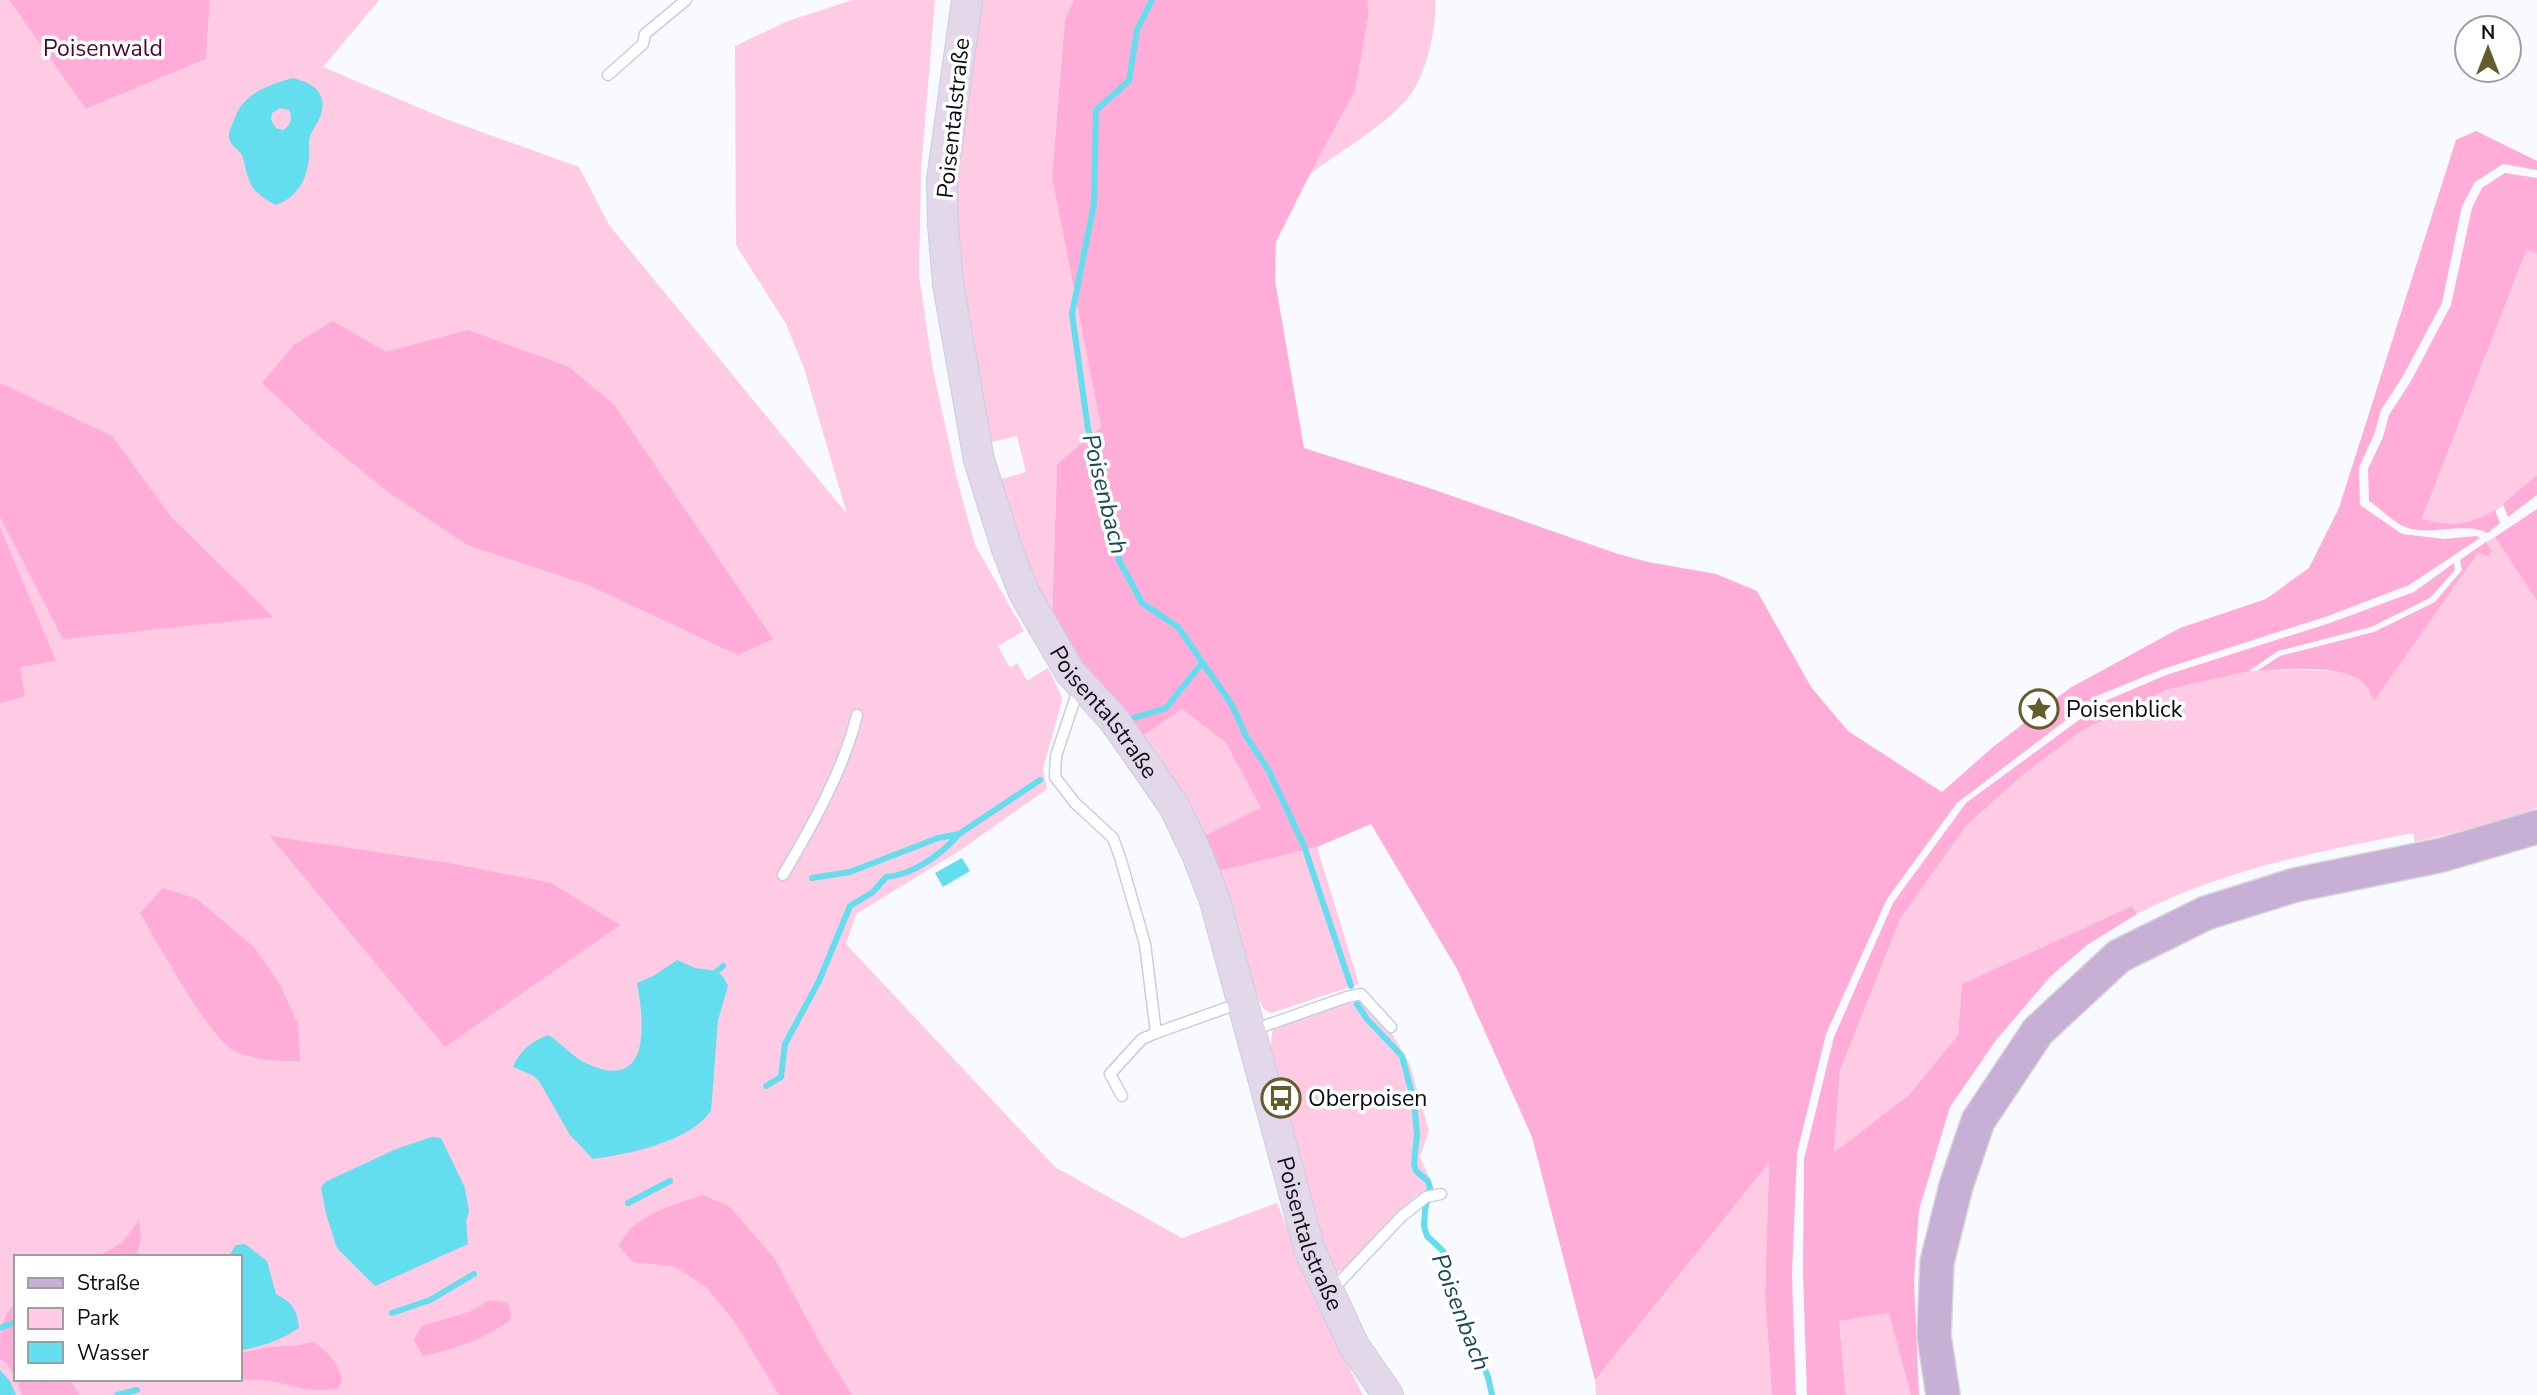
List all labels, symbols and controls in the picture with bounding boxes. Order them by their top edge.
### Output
north arrow [2453,14,2523,84]
text: N [2481,20,2495,46]
park label: Poisenwald [43,33,163,64]
street label: Poisentalstraße [930,36,977,200]
water label: Poisenbach [1075,430,1135,558]
street label: Poisentalstraße [1042,640,1165,785]
place icon: Poisenblick [2018,688,2060,730]
place label: Poisenblick [2066,694,2183,725]
bus stop icon: Oberpoisen [1260,1077,1302,1119]
place label: Oberpoisen [1308,1083,1427,1114]
street label: Poisentalstraße [1269,1153,1350,1316]
water label: Poisenbach [1424,1249,1498,1375]
legend [14,1255,242,1381]
text: Straße [77,1269,140,1297]
text: Park [77,1304,119,1332]
text: Wasser [77,1339,149,1367]

